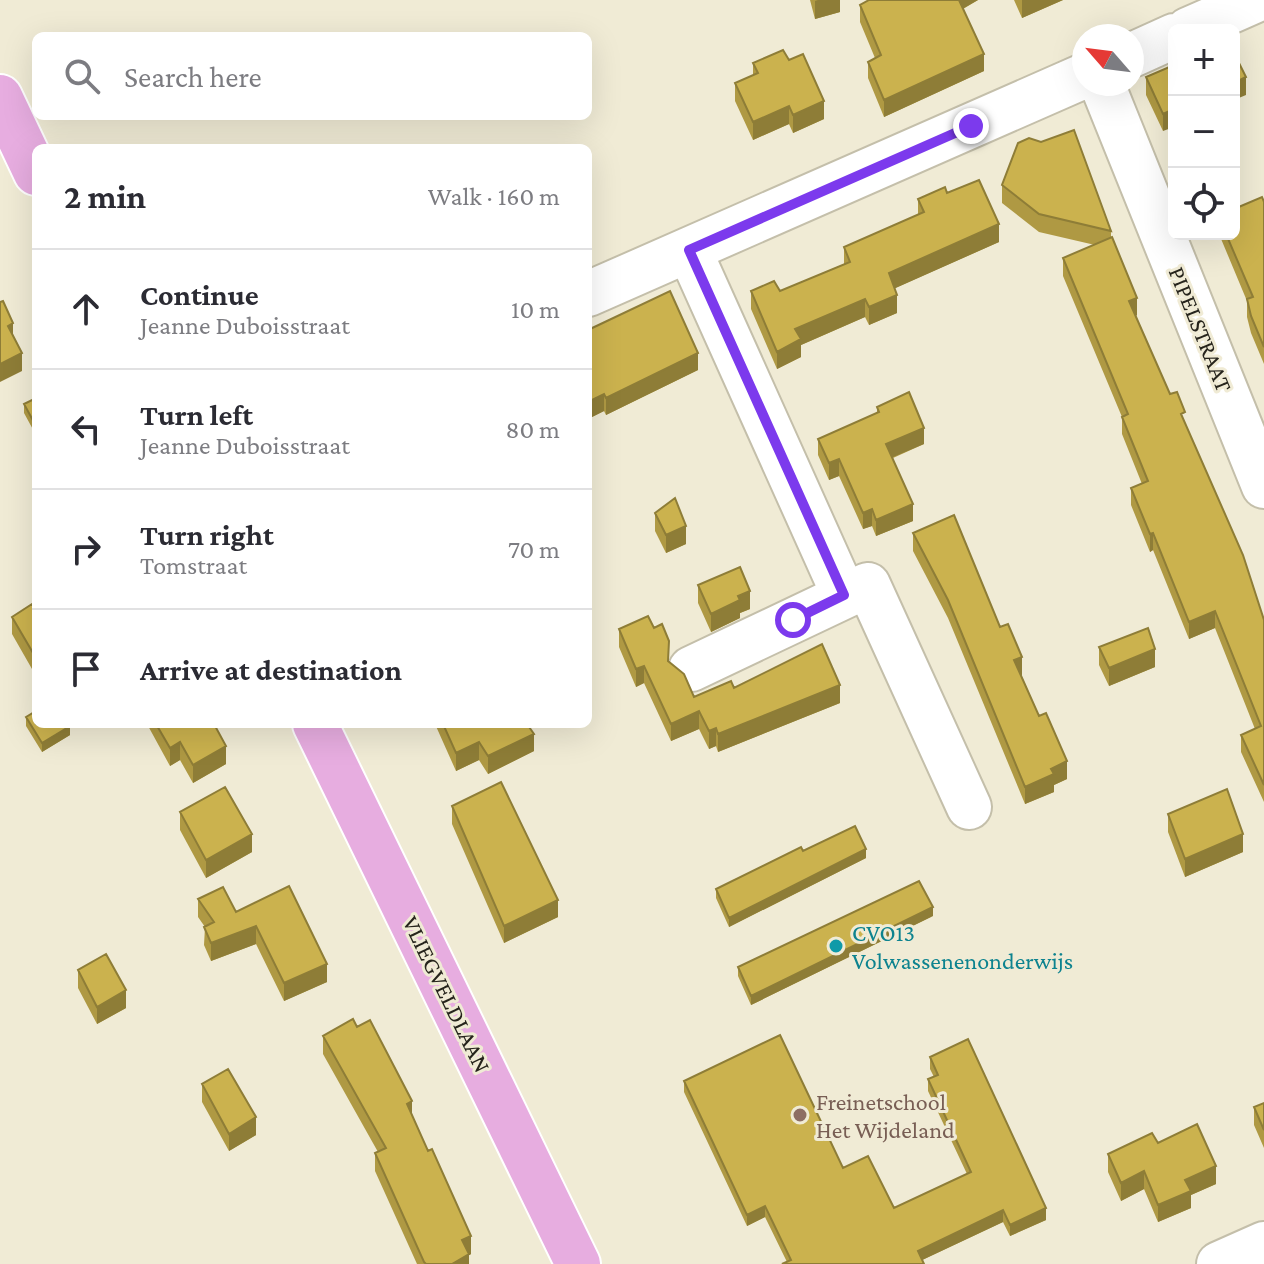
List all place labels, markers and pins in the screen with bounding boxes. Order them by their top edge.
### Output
place label: CVO13 Volwassenenonderwijs [852,919,1073,974]
marker: CVO13 Volwassenenonderwijs [827,937,845,955]
place label: Freinetschool Het Wijdeland [816,1088,955,1143]
marker: Freinetschool Het Wijdeland [791,1106,809,1124]

